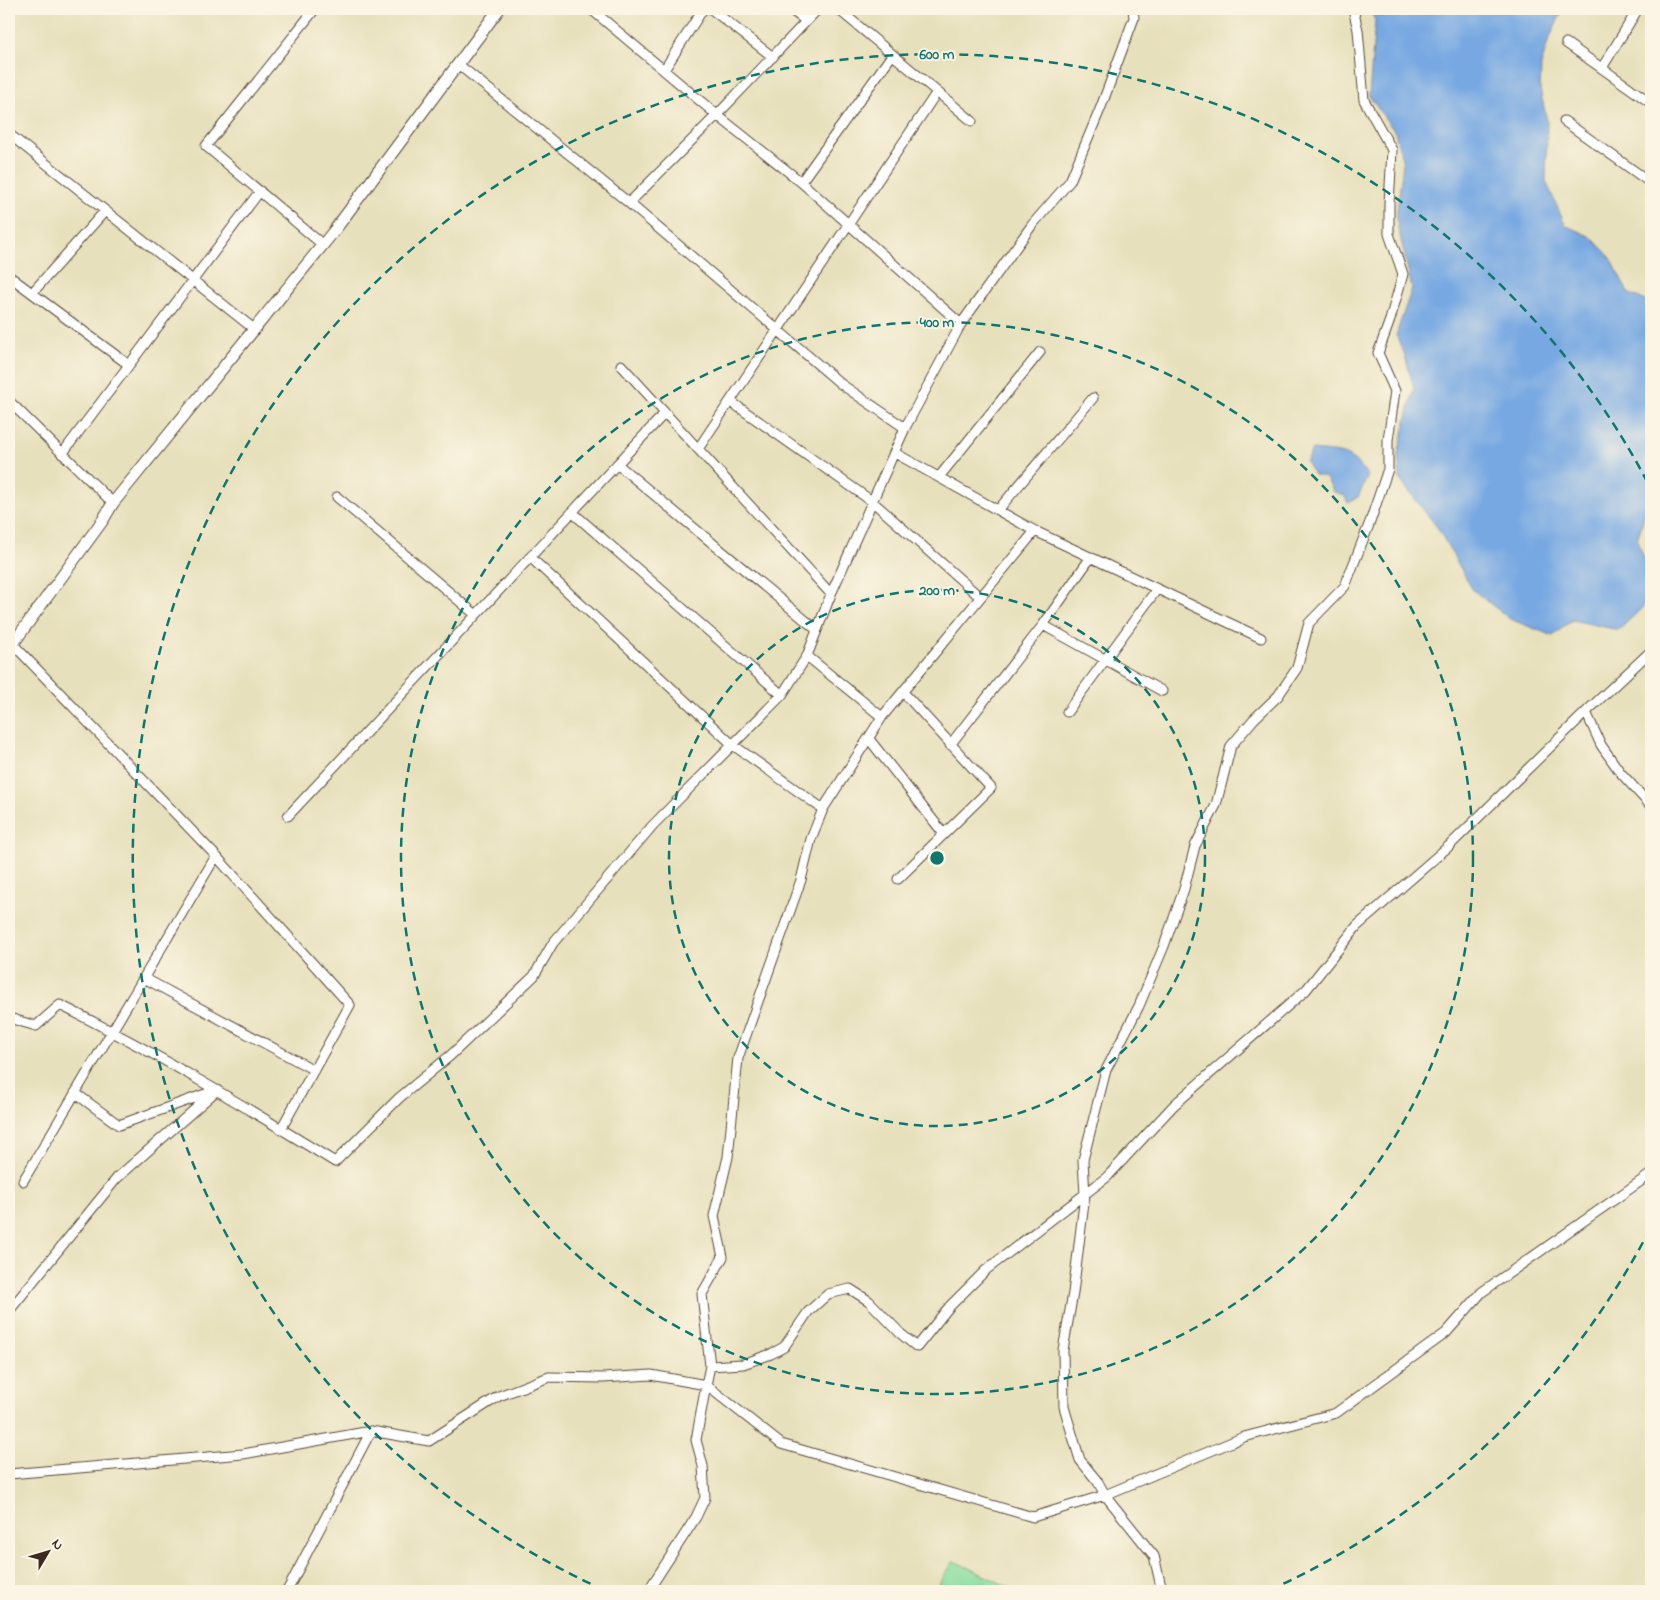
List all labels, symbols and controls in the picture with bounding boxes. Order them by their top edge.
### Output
text: 600 m [919,44,955,66]
text: 400 m [919,312,955,334]
text: 200 m [918,580,955,602]
centre of rings [928,849,946,867]
north arrow [22,1528,72,1578]
text: N [46,1535,68,1555]

